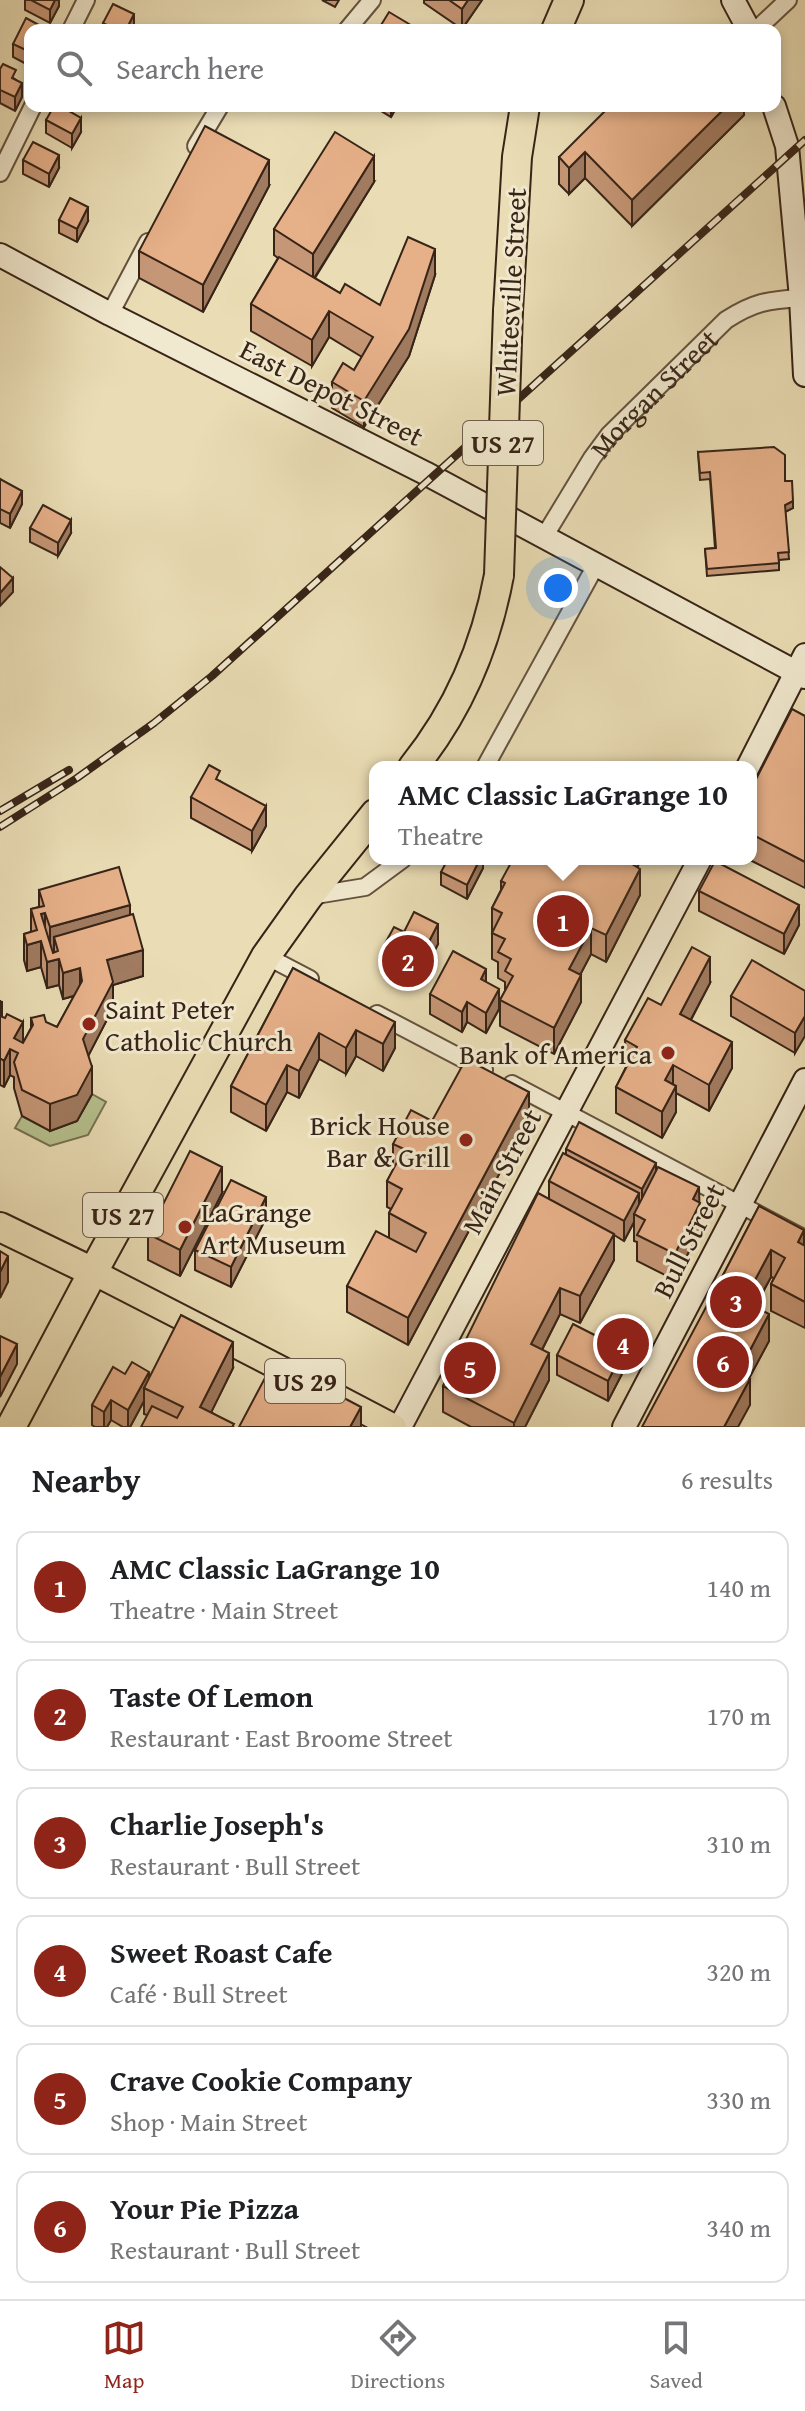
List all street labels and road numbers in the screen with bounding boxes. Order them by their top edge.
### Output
street label: Whitesville Street [484,186,536,398]
street label: Morgan Street [579,318,727,466]
street label: East Depot Street [233,328,431,456]
road number: US 27 [463,421,543,465]
street label: Main Street [451,1101,551,1241]
street label: Bull Street [642,1175,734,1304]
road number: US 27 [83,1193,163,1237]
road number: US 29 [265,1359,345,1403]

